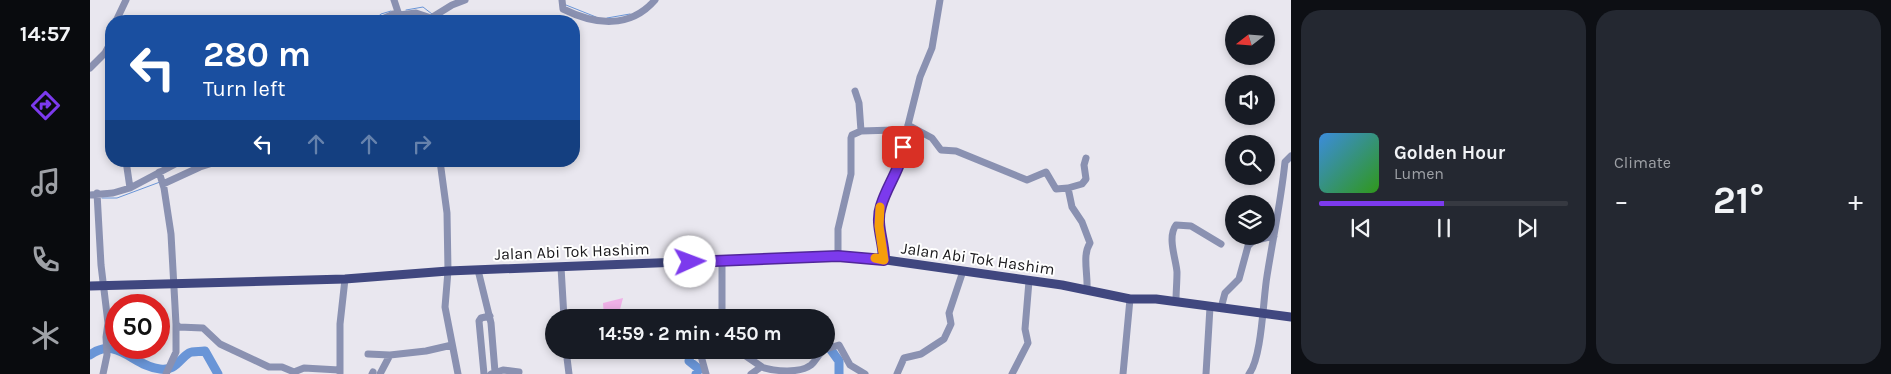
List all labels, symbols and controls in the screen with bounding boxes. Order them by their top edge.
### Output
north arrow [1225,15,1275,65]
map controls [1225,15,1275,245]
text: 14:57 [20,21,70,47]
text: 280 m [203,34,311,75]
icon: left [120,35,185,100]
button: sound [1225,75,1275,125]
text: Turn left [203,76,286,102]
icon: directions [28,88,63,123]
pin [882,126,924,168]
icon: left [249,130,277,158]
icon: ahead [302,130,330,158]
icon: ahead [355,130,383,158]
icon: right [408,130,436,158]
icon: arrive [889,133,917,161]
button: search [1225,135,1275,185]
text: Golden Hour [1394,142,1505,164]
text: Climate [1614,153,1671,172]
text: Lumen [1394,164,1444,183]
icon: music [28,165,63,200]
text: 21° [1713,178,1764,223]
text: − [1614,184,1629,217]
text: + [1848,184,1863,217]
button: layers [1225,195,1275,245]
icon: previous [1347,214,1375,242]
icon: pause [1430,214,1458,242]
icon: next [1513,214,1541,242]
position arrow [663,235,715,287]
street label: Jalan Abi Tok Hashim [900,238,1056,279]
street label: Jalan Abi Tok Hashim [494,239,650,264]
icon: phone [28,242,63,277]
speed limit sign: 50 [105,294,170,359]
icon: climate [28,318,63,353]
text: 14:59 · 2 min · 450 m [599,323,781,345]

